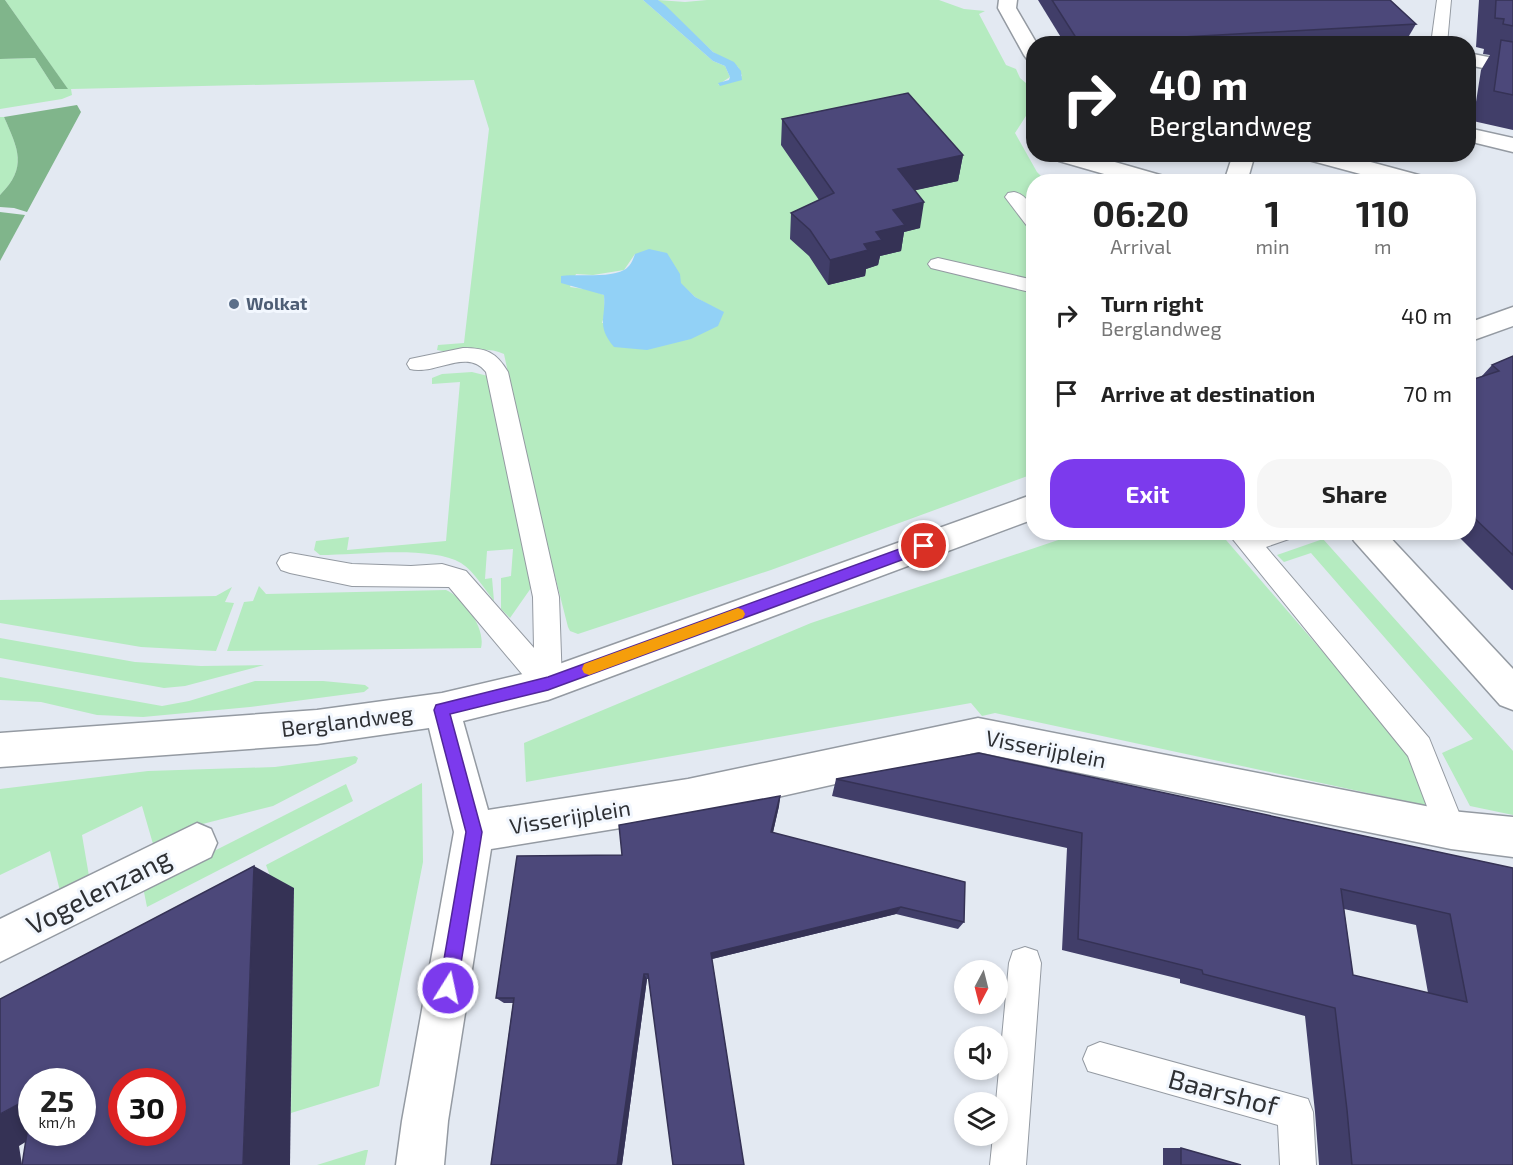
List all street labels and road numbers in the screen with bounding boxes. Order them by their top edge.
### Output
street label: Berglandweg [279,699,414,741]
street label: Visserijplein [984,724,1109,773]
street label: Visserijplein [507,794,632,839]
street label: Vogelenzang [21,840,176,941]
street label: Baarshof [1165,1061,1283,1121]

